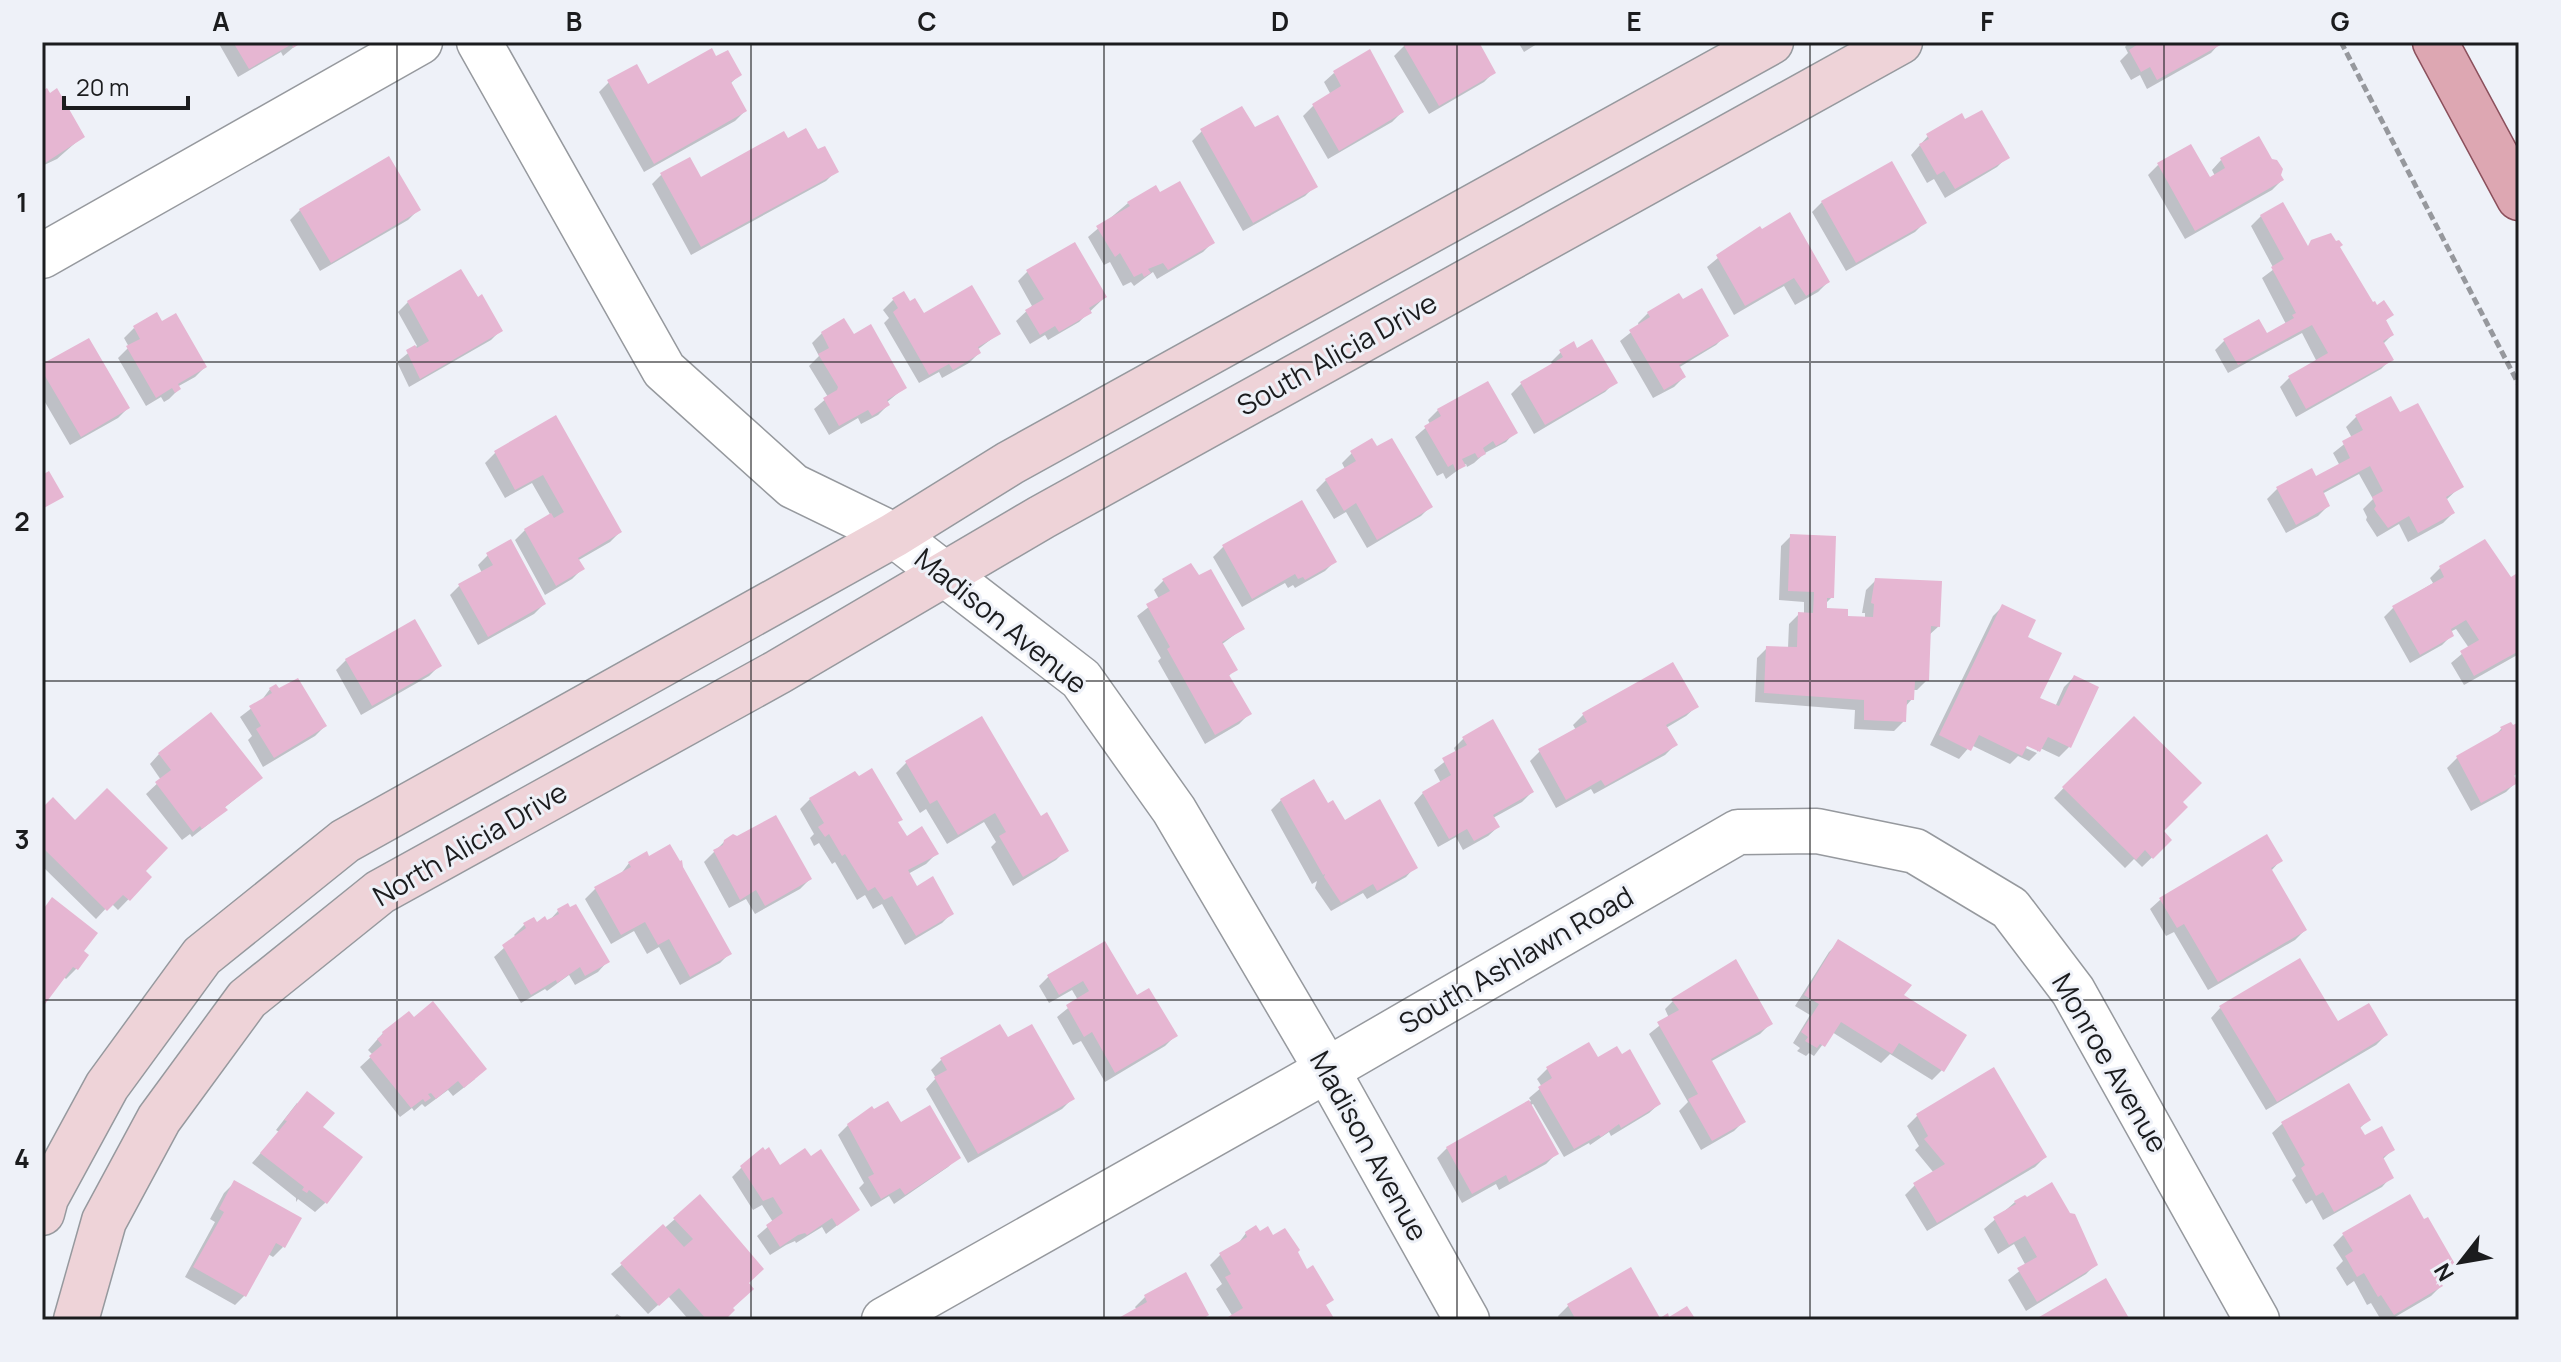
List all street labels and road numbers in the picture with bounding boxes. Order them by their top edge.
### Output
street label: South Alicia Drive [1230,282,1443,424]
street label: Madison Avenue [907,539,1096,702]
street label: North Alicia Drive [365,772,574,914]
street label: South Ashlawn Road [1391,877,1640,1042]
street label: Monroe Avenue [2044,966,2178,1159]
street label: Madison Avenue [1302,1044,1438,1247]

